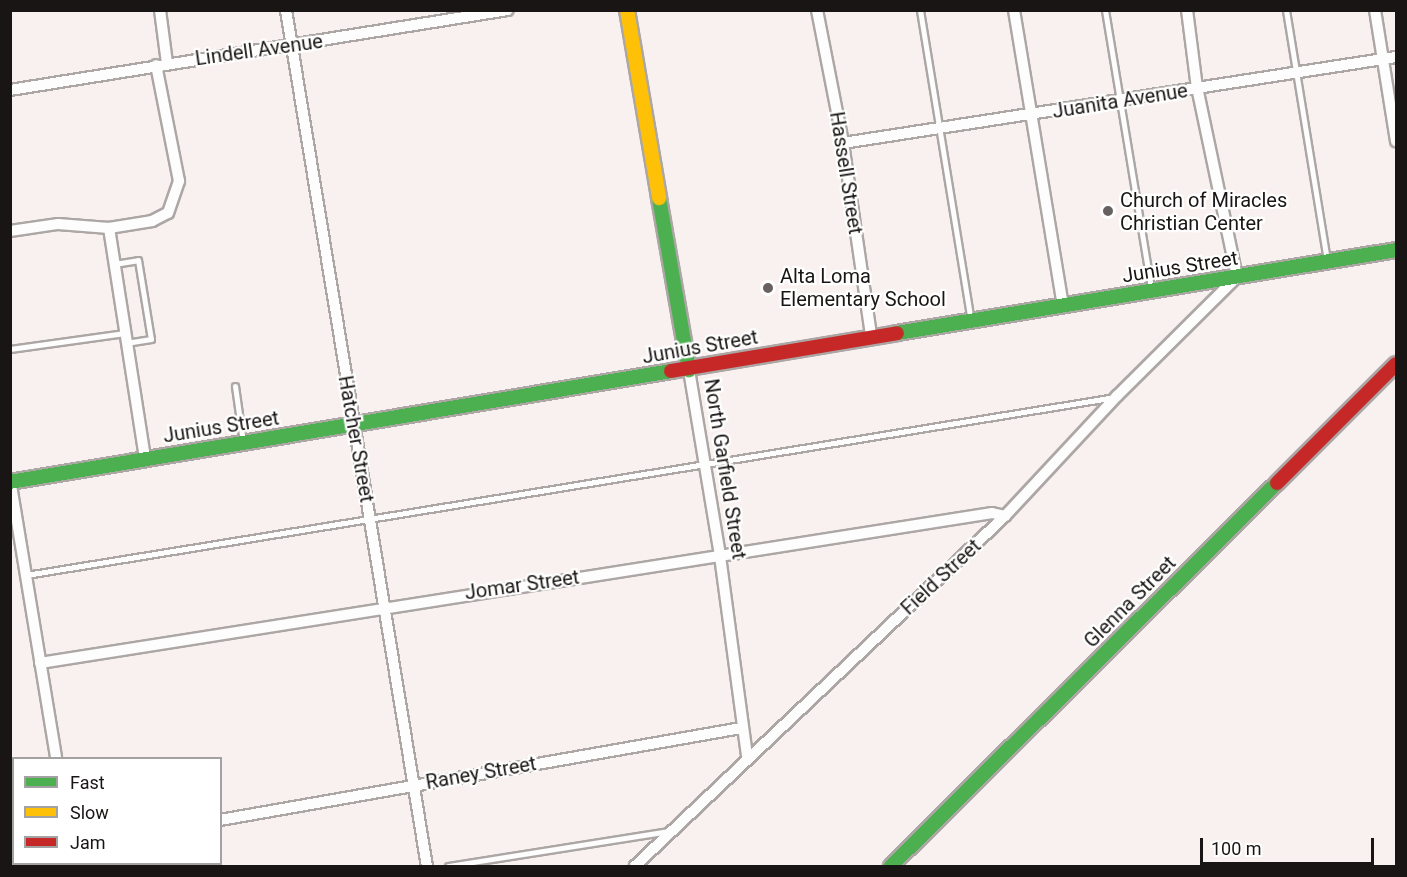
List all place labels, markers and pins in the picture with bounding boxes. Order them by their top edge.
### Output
place label: Church of Miracles Christian Center [1120,188,1287,235]
marker: Church of Miracles Christian Center [1101,204,1115,218]
place label: Alta Loma Elementary School [780,264,946,311]
marker: Alta Loma Elementary School [761,281,775,295]

